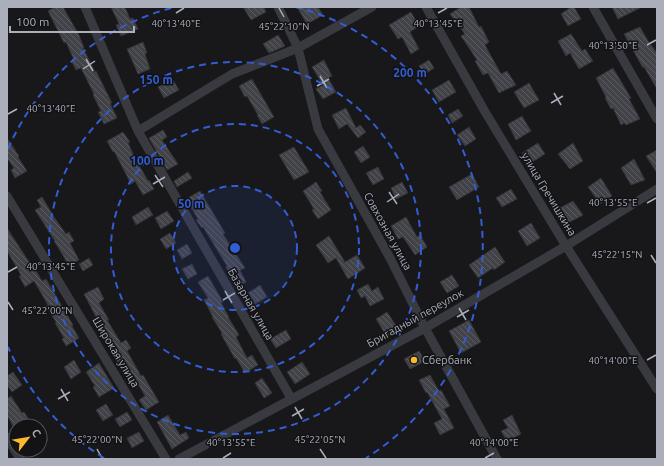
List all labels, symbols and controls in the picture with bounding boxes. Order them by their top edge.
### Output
scale bar [10,8,134,34]
text: 100 m [16,15,49,28]
text: 40°13'40"E [151,18,201,29]
text: 40°13'45"E [413,18,463,29]
text: 45°22'10"N [259,21,309,32]
text: 40°13'50"E [588,40,638,51]
text: 200 m [393,66,427,79]
text: 150 m [139,73,173,86]
text: 40°13'40"E [26,103,76,114]
street label: улица Гречишкина [519,150,579,238]
text: 100 m [130,154,164,167]
street label: Совхозная улица [362,190,414,272]
text: 50 m [178,197,204,210]
text: 40°13'55"E [588,197,638,208]
centre of rings [228,241,242,255]
text: 45°22'15"N [592,249,642,260]
text: 40°13'45"E [26,261,76,272]
street label: Базарная улица [226,266,276,342]
street label: Бригадный переулок [365,286,466,350]
text: 45°22'00"N [22,305,72,316]
street label: Широкая улица [90,315,142,389]
place label: Сбербанк [422,354,472,366]
marker: Сбербанк [409,355,419,365]
text: 40°14'00"E [588,355,638,366]
north arrow [8,418,48,458]
text: С [30,427,44,439]
text: 45°22'00"N [72,434,122,445]
text: 45°22'05"N [295,434,345,445]
text: 40°13'55"E [206,437,256,448]
text: 40°14'00"E [469,437,519,448]

